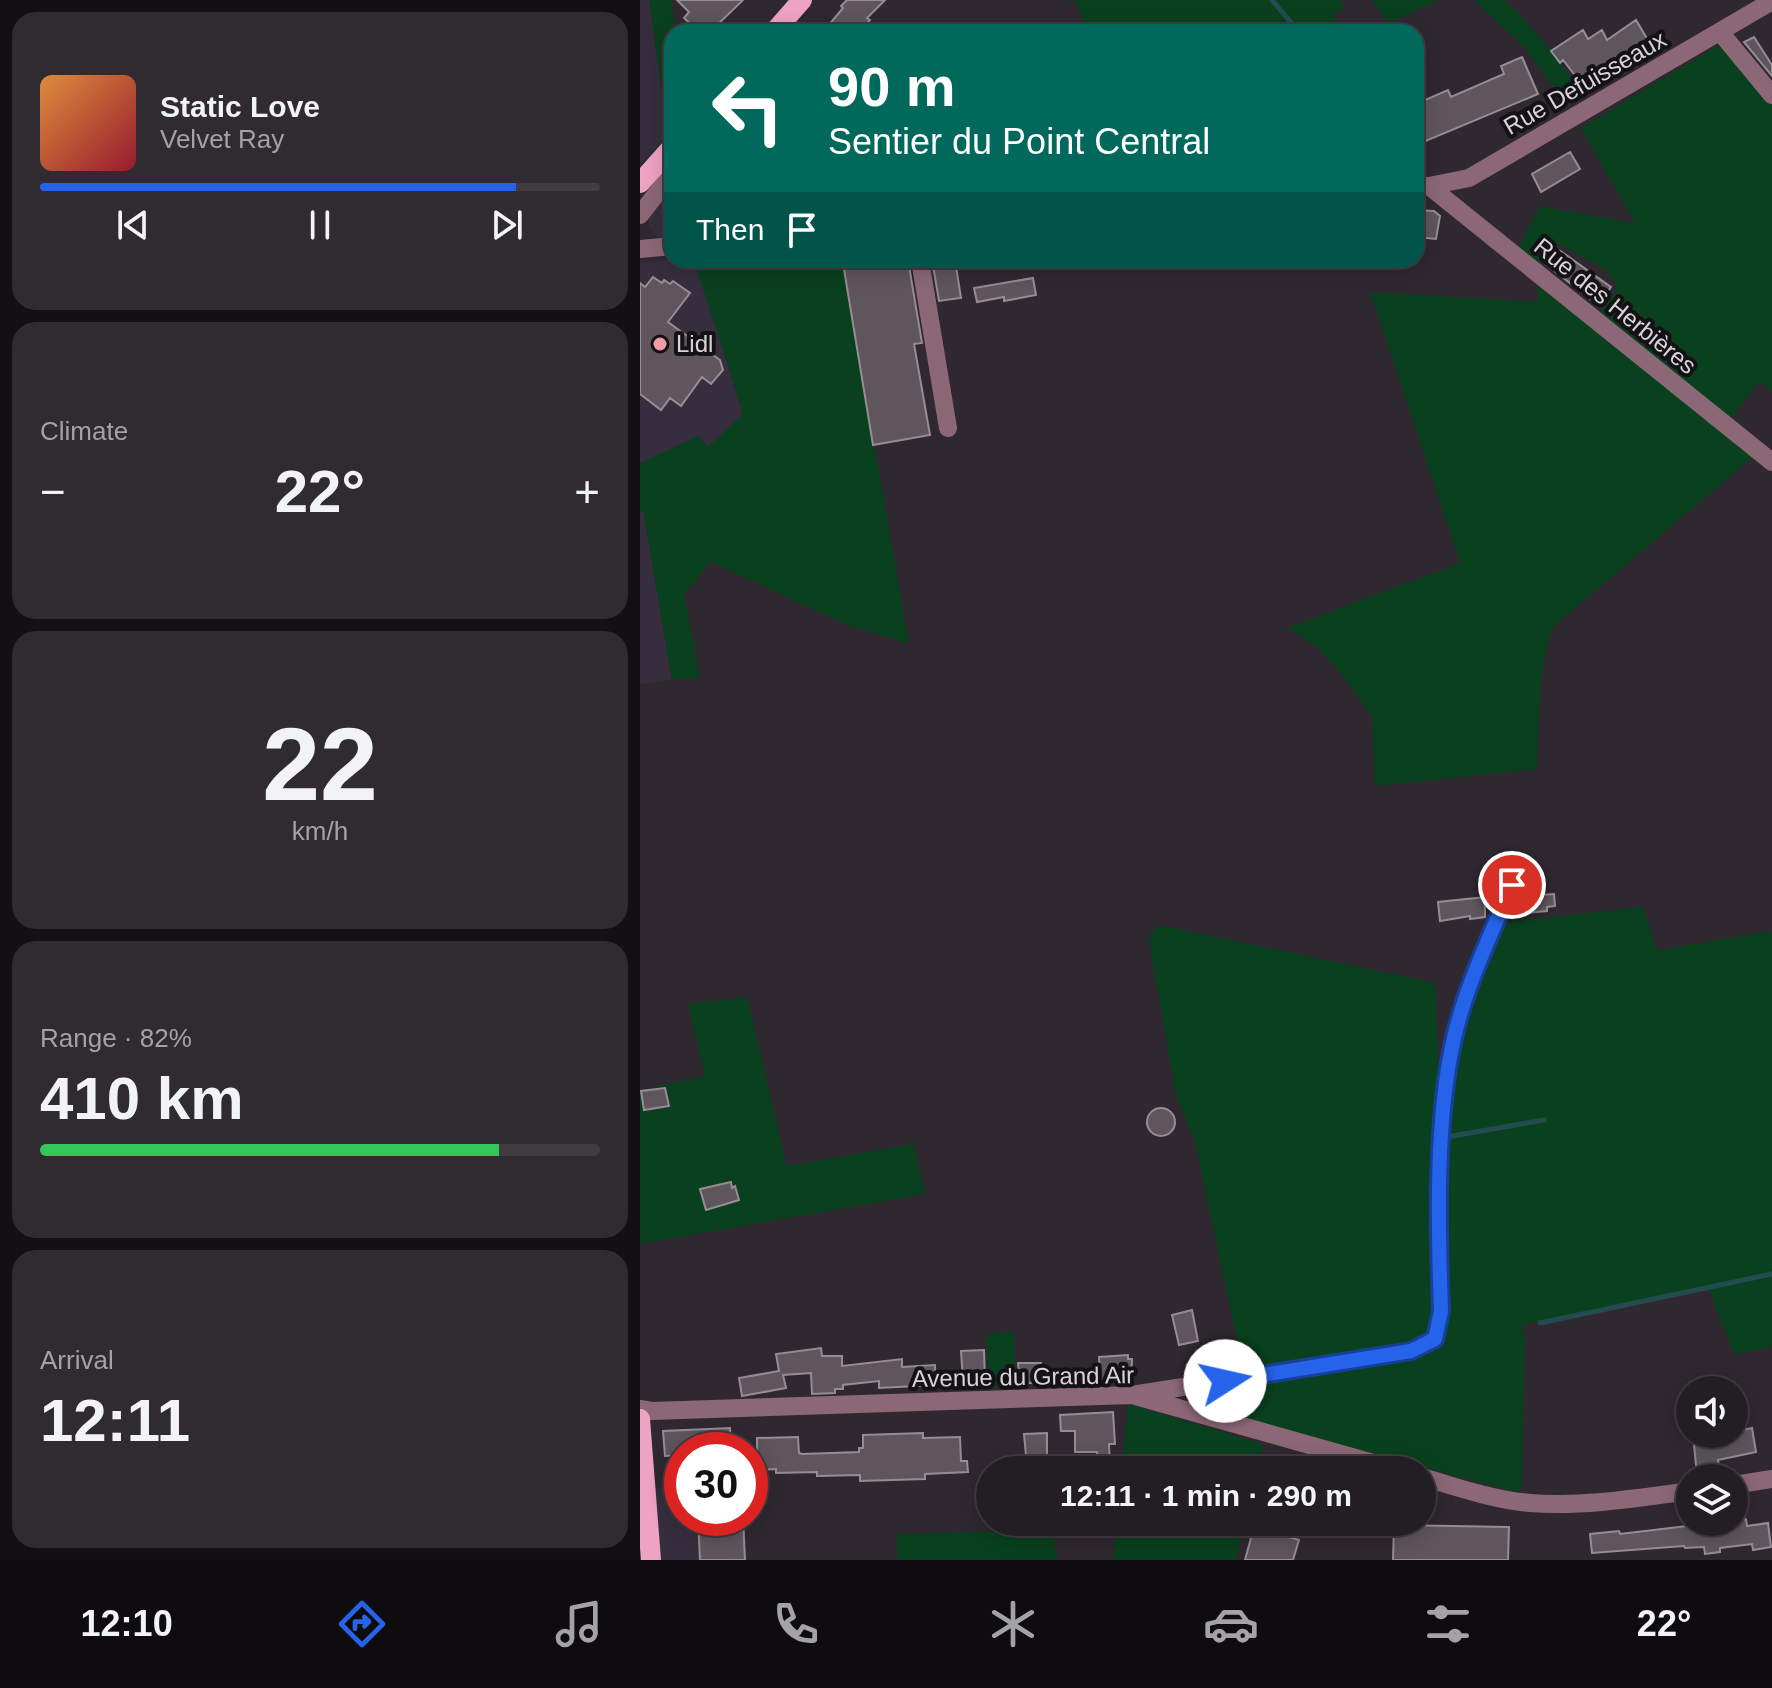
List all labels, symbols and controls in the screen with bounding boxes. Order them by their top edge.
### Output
street label: Rue Defuisseaux [1499,25,1671,140]
text: 90 m [828,55,956,118]
icon: left [696,56,800,160]
text: Static Love [160,90,320,123]
text: Sentier du Point Central [828,121,1210,162]
text: Velvet Ray [160,124,284,154]
icon: previous [111,203,155,247]
icon: pause [298,203,342,247]
icon: next [485,203,529,247]
icon: arrive [780,208,824,252]
text: Then [696,213,764,246]
street label: Rue des Herbières [1529,232,1702,379]
place label: Lidl [676,330,713,357]
marker: Lidl [651,335,669,353]
text: Climate [40,416,128,446]
text: 22° [275,458,365,525]
text: − [40,467,66,516]
text: + [574,467,600,516]
text: 22 [262,706,378,822]
text: km/h [292,816,348,846]
pin [1478,851,1546,919]
icon: arrive [1490,863,1534,907]
text: Range · 82% [40,1023,192,1053]
text: 410 km [40,1065,244,1132]
position arrow [1183,1339,1267,1423]
text: Arrival [40,1345,114,1375]
street label: Avenue du Grand Air [912,1361,1134,1392]
map controls [1676,1376,1748,1536]
button: sound [1676,1376,1748,1448]
text: 12:11 [40,1387,190,1454]
speed limit sign: 30 [664,1432,768,1536]
button: layers [1676,1464,1748,1536]
text: 12:11 · 1 min · 290 m [1060,1479,1352,1512]
icon: directions [334,1596,390,1652]
icon: music [551,1596,607,1652]
icon: phone [768,1596,824,1652]
icon: climate [985,1596,1041,1652]
icon: car [1203,1596,1259,1652]
icon: filters [1420,1596,1476,1652]
text: 12:10 [81,1603,173,1644]
text: 22° [1637,1603,1691,1644]

